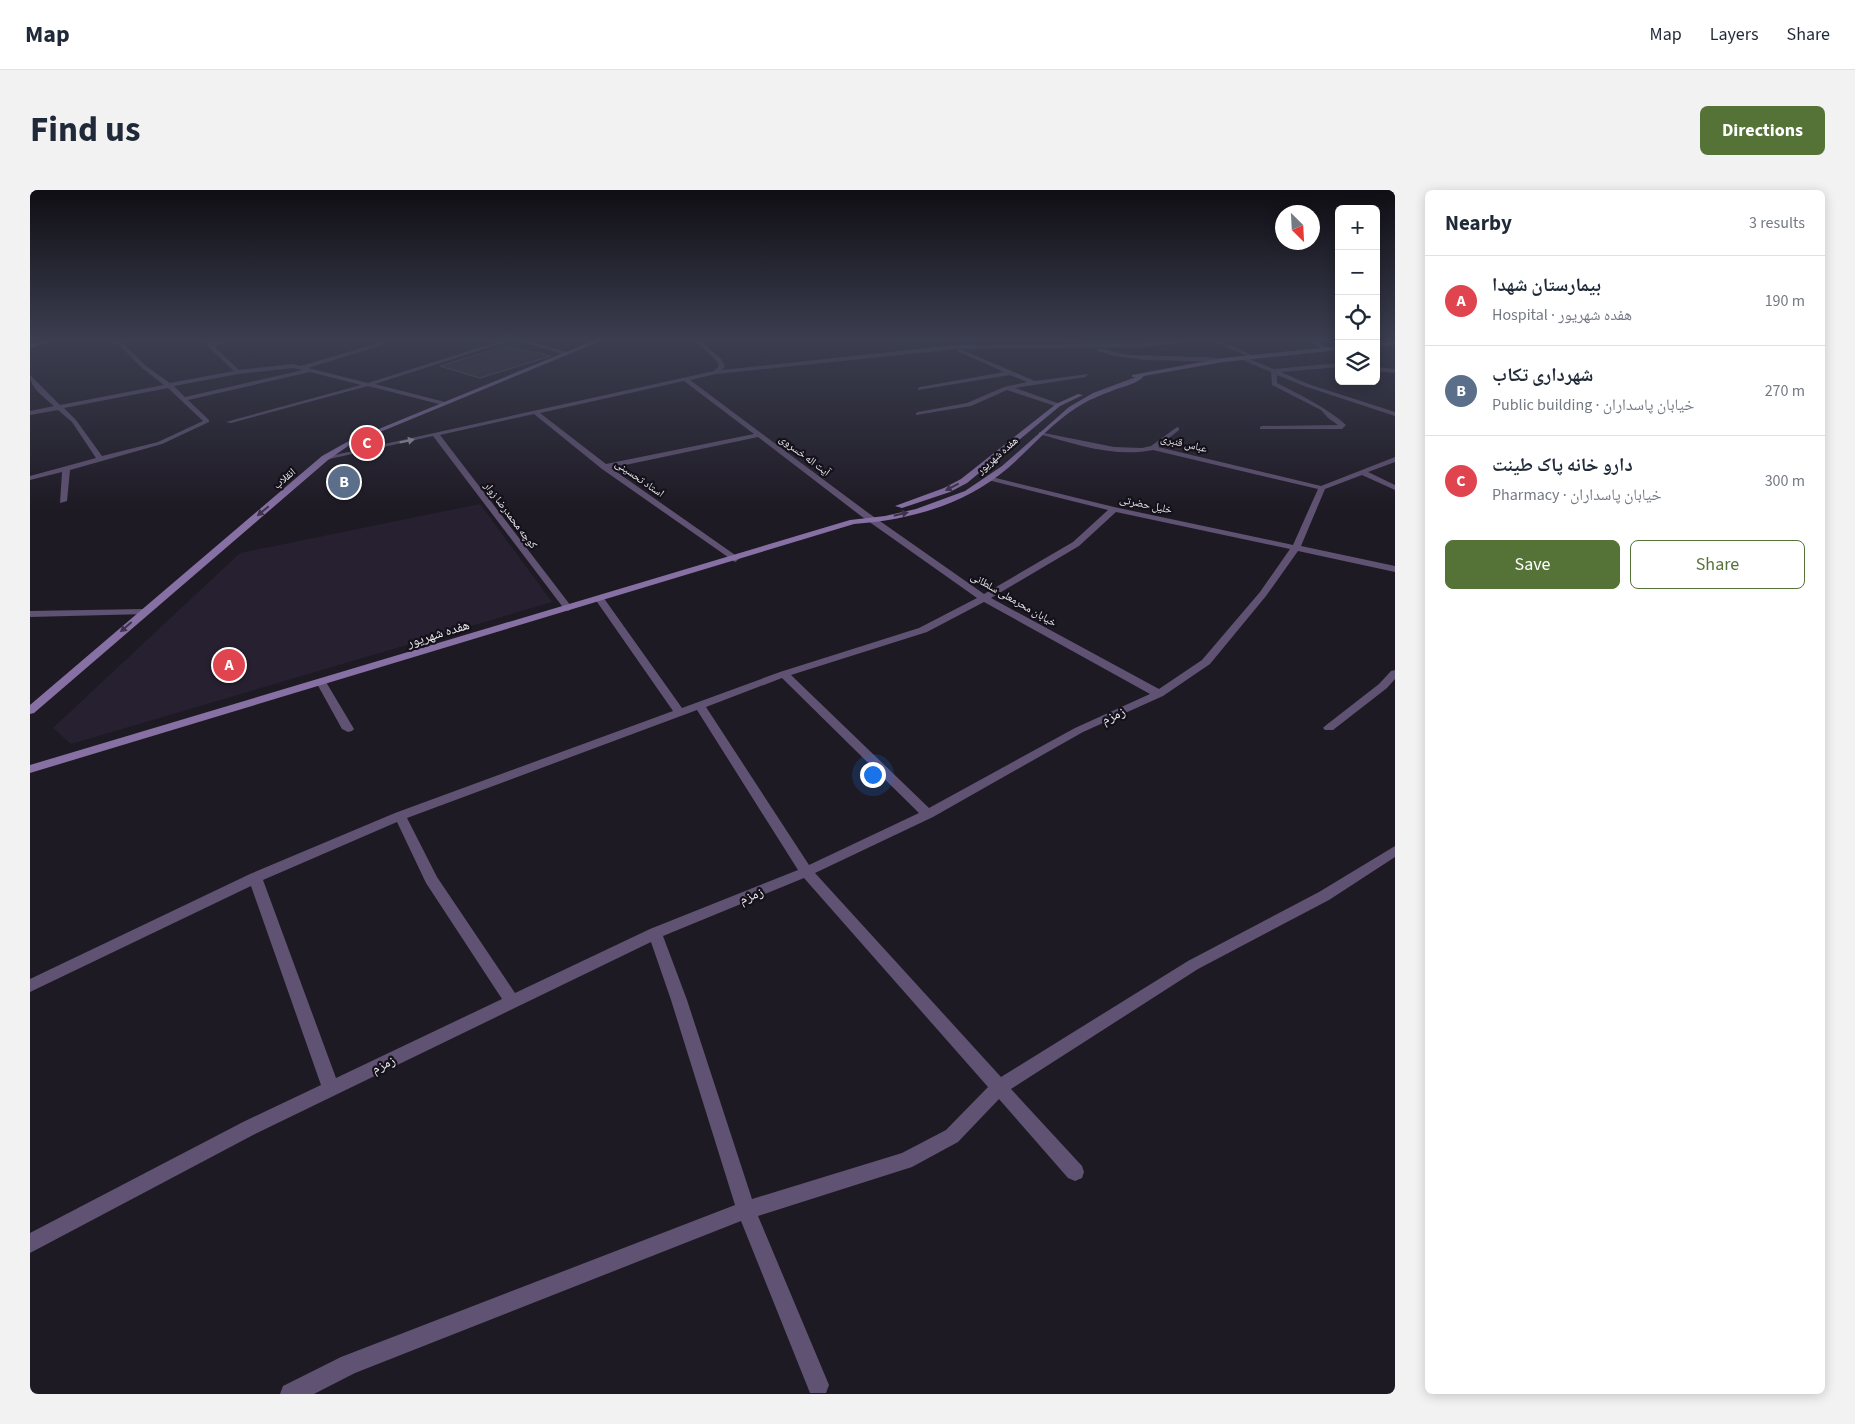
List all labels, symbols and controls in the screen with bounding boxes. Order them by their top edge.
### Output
text: Map [25,17,70,52]
text: Map [1650,22,1682,47]
text: Layers [1710,22,1759,47]
text: Share [1787,22,1830,47]
text: Find us [30,105,140,155]
button: Directions [1700,106,1825,155]
north arrow [1275,205,1320,250]
map controls [1335,205,1380,385]
button: + [1335,205,1380,250]
text: Nearby [1445,208,1512,238]
text: 3 results [1749,212,1805,234]
button: − [1335,250,1380,295]
text: بیمارستان شهدا [1492,272,1601,299]
text: A [1456,290,1466,312]
text: 190 m [1765,290,1805,312]
button: locate [1335,295,1380,340]
text: Hospital · هفده شهریور [1492,304,1632,326]
button: layers [1335,340,1380,385]
text: شهرداری تکاب [1492,362,1593,389]
text: B [1456,380,1466,402]
text: 270 m [1765,380,1805,402]
text: Public building · خیابان پاسداران [1492,394,1695,416]
pin: C [351,424,383,462]
street label: آیت اله خسروی [776,431,833,480]
street label: عباس قنبری [1159,431,1209,456]
street label: هفده شهریور [972,433,1022,478]
one-way arrow [399,437,414,445]
text: دارو خانه پاک طینت [1492,452,1633,479]
street label: استاد تحسینی [612,456,667,501]
pin: B [328,463,360,501]
street label: انقلاب [270,465,299,492]
text: C [1456,470,1466,492]
text: 300 m [1765,470,1805,492]
street label: کوچه محمدرضا زوار [480,478,541,552]
one-way arrow [945,483,959,491]
text: Pharmacy · خیابان پاسداران [1492,484,1662,506]
street label: خلیل حضرتی [1118,492,1174,517]
one-way arrow [257,505,270,516]
one-way arrow [893,510,908,518]
button: Save [1445,540,1620,589]
button: Share [1630,540,1805,589]
street label: خیابان محرمعلی سلطانی [968,569,1060,630]
street label: هفده شهریور [404,615,472,653]
one-way arrow [120,622,133,633]
pin: A [213,646,245,684]
street label: زمزم [1098,702,1129,730]
your location [860,762,886,788]
street label: زمزم [736,882,766,910]
street label: زمزم [368,1051,399,1079]

